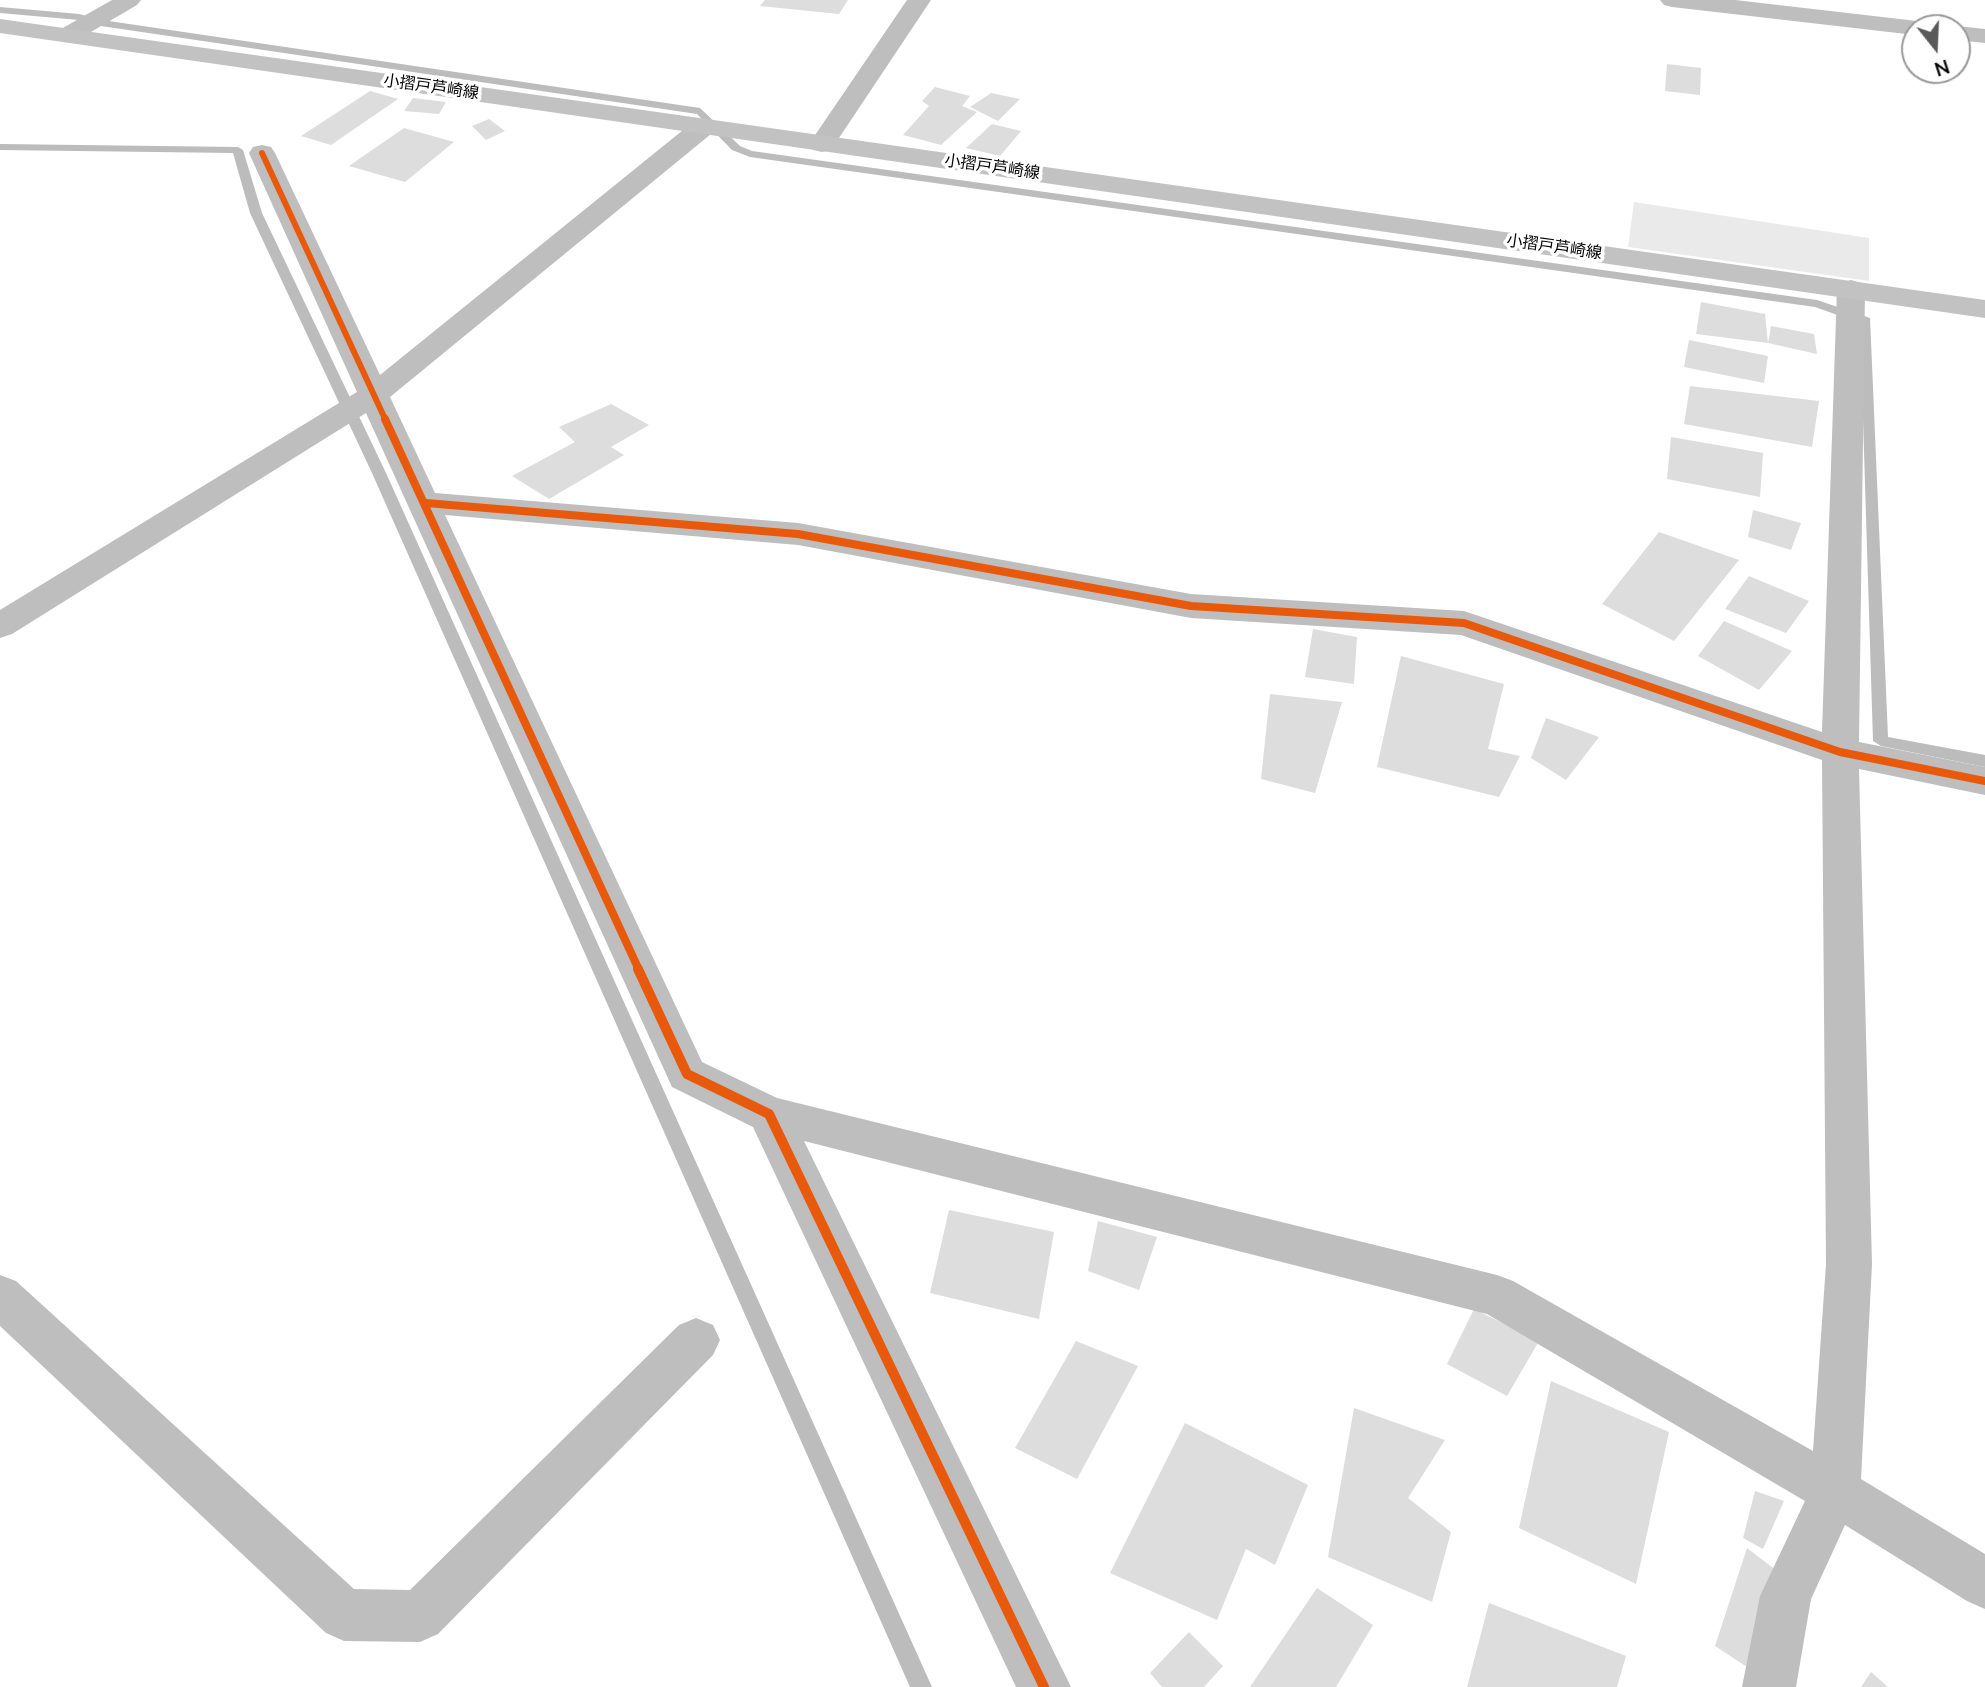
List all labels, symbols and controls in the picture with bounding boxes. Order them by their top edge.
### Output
north arrow [1901,14,1971,84]
text: N [1931,53,1953,82]
street label: 小摺戸芦崎線 [382,72,480,104]
street label: 小摺戸芦崎線 [943,152,1041,184]
street label: 小摺戸芦崎線 [1505,232,1603,264]

